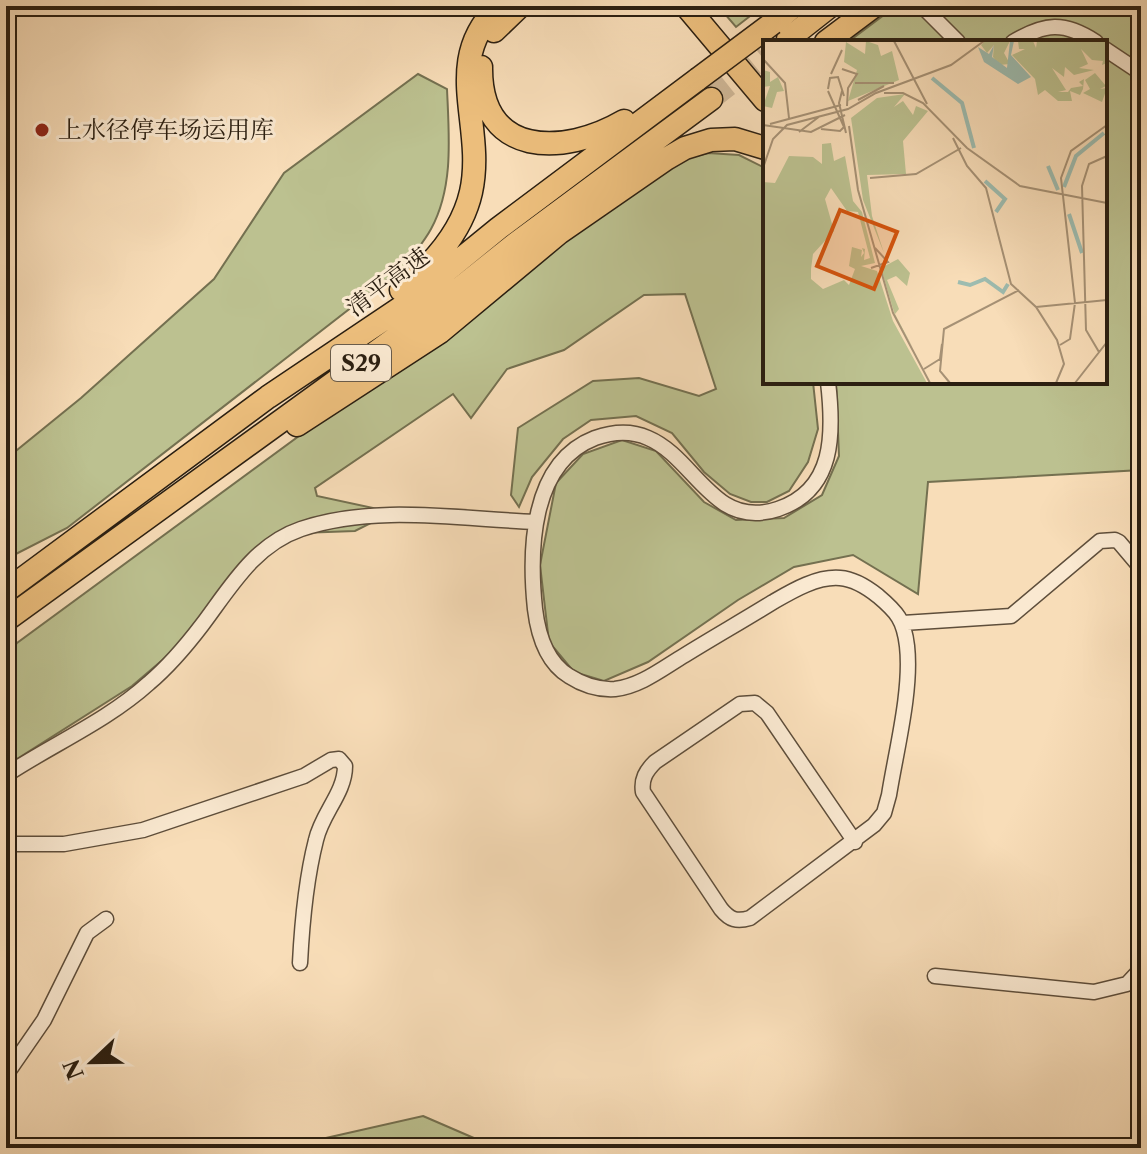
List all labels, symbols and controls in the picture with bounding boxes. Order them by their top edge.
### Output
inset map [763,40,1107,384]
place label: 上水径停车场运用库 [58,115,274,144]
marker: 上水径停车场运用库 [33,121,51,139]
street label: 清平高速 [341,241,435,322]
road number: S29 [331,345,391,381]
north arrow [52,1022,132,1102]
text: N [58,1055,90,1083]

